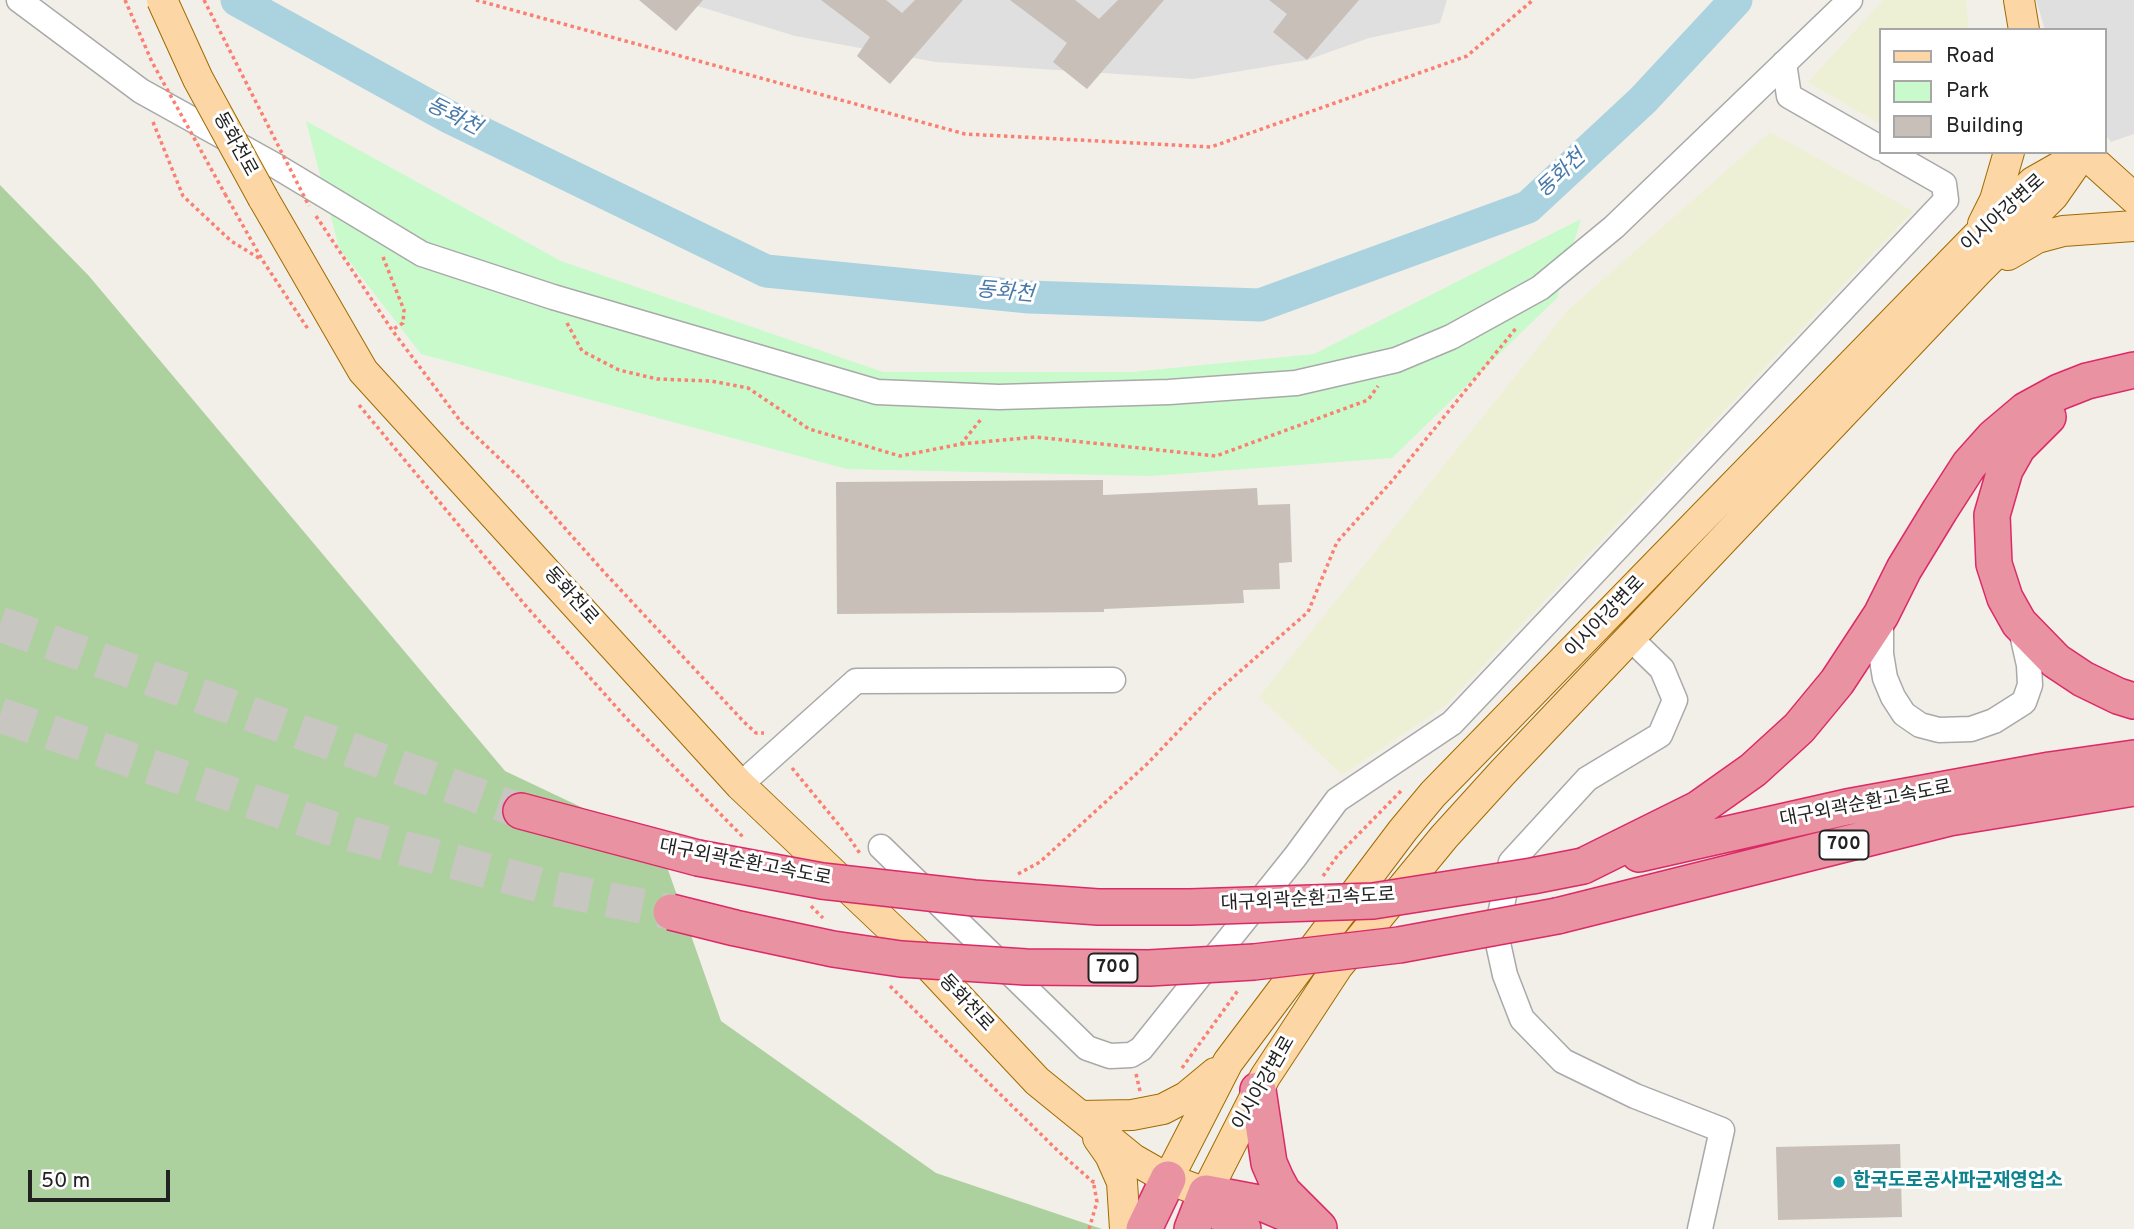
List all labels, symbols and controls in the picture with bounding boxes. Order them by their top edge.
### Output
legend [1878,28,2106,154]
text: Road [1946,43,1995,70]
text: Park [1946,78,1989,105]
water label: 동화천 [421,94,485,142]
street label: 동화천로 [207,109,261,181]
text: Building [1946,113,2024,140]
water label: 동화천 [1532,146,1592,204]
street label: 이시아강변로 [1957,170,2051,258]
water label: 동화천 [975,279,1035,309]
street label: 동화천로 [538,563,602,631]
street label: 이시아강변로 [1561,572,1651,664]
street label: 대구외곽순환고속도로 [1778,777,1954,833]
road number: 700 [1820,830,1868,860]
street label: 대구외곽순환고속도로 [657,836,833,892]
street label: 대구외곽순환고속도로 [1220,885,1396,917]
road number: 700 [1088,953,1138,982]
street label: 동화천로 [933,971,997,1037]
street label: 이시아강변로 [1229,1033,1301,1135]
scale bar [32,1156,173,1200]
text: 50 m [41,1168,90,1195]
place label: 한국도로공사파군재영업소 [1853,1171,2063,1193]
marker: 한국도로공사파군재영업소 [1831,1174,1847,1190]

